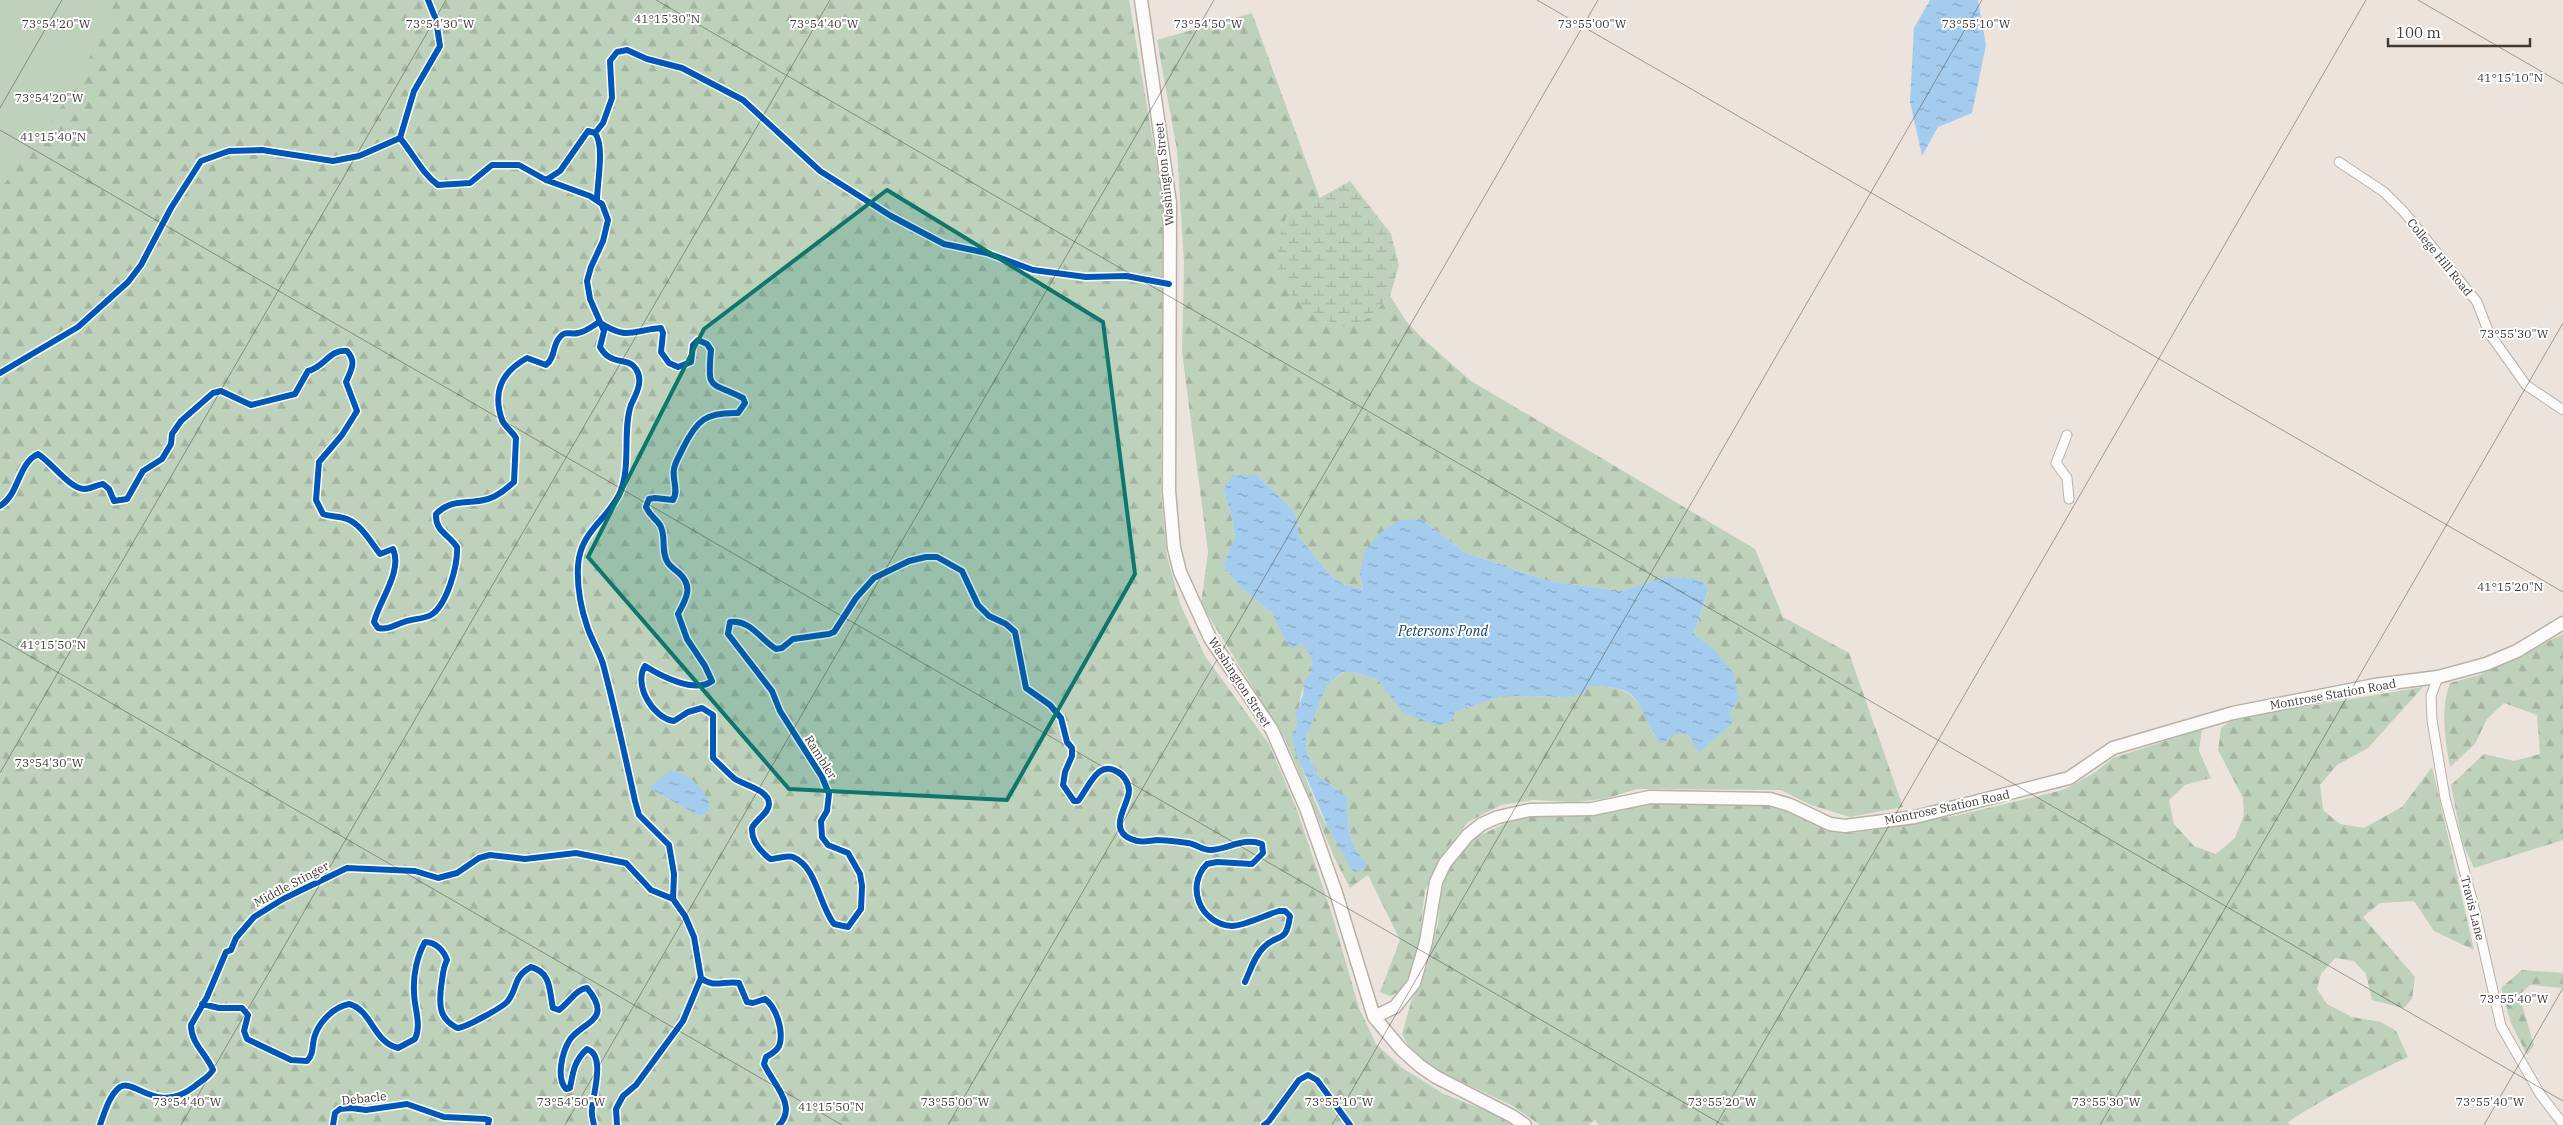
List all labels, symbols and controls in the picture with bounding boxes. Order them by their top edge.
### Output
text: 41°15'30"N [634,11,700,26]
scale bar [2388,15,2530,47]
text: 73°54'20"W [22,16,91,31]
text: 73°54'30"W [406,16,475,31]
text: 73°54'40"W [790,16,859,31]
text: 73°54'50"W [1174,16,1243,31]
text: 73°55'00"W [1558,16,1627,31]
text: 73°55'10"W [1942,16,2011,31]
text: 100 m [2396,23,2441,42]
text: 41°15'10"N [2477,70,2543,85]
text: 73°54'20"W [15,90,84,105]
street label: Washington Street [1151,122,1177,226]
text: 41°15'40"N [20,129,86,144]
street label: College Hill Road [2404,215,2476,299]
text: 73°55'30"W [2480,326,2549,341]
text: 41°15'20"N [2477,579,2543,594]
water label: Petersons Pond [1397,622,1489,640]
street label: Washington Street [1205,634,1275,730]
text: 41°15'50"N [20,637,86,652]
street label: Montrose Station Road [2269,676,2397,712]
street label: Rambler [802,732,841,782]
text: 73°54'30"W [15,755,84,770]
street label: Montrose Station Road [1883,786,2011,828]
street label: Middle Stinger [251,858,332,910]
street label: Travis Lane [2458,874,2488,942]
text: 73°55'40"W [2480,991,2549,1006]
street label: Debacle [341,1088,387,1108]
text: 73°54'40"W [153,1094,222,1109]
text: 73°54'50"W [537,1094,606,1109]
text: 73°55'00"W [921,1094,990,1109]
text: 73°55'10"W [1305,1094,1374,1109]
text: 73°55'20"W [1688,1094,1757,1109]
text: 73°55'30"W [2072,1094,2141,1109]
text: 73°55'40"W [2456,1094,2525,1109]
text: 41°15'50"N [798,1099,864,1114]

